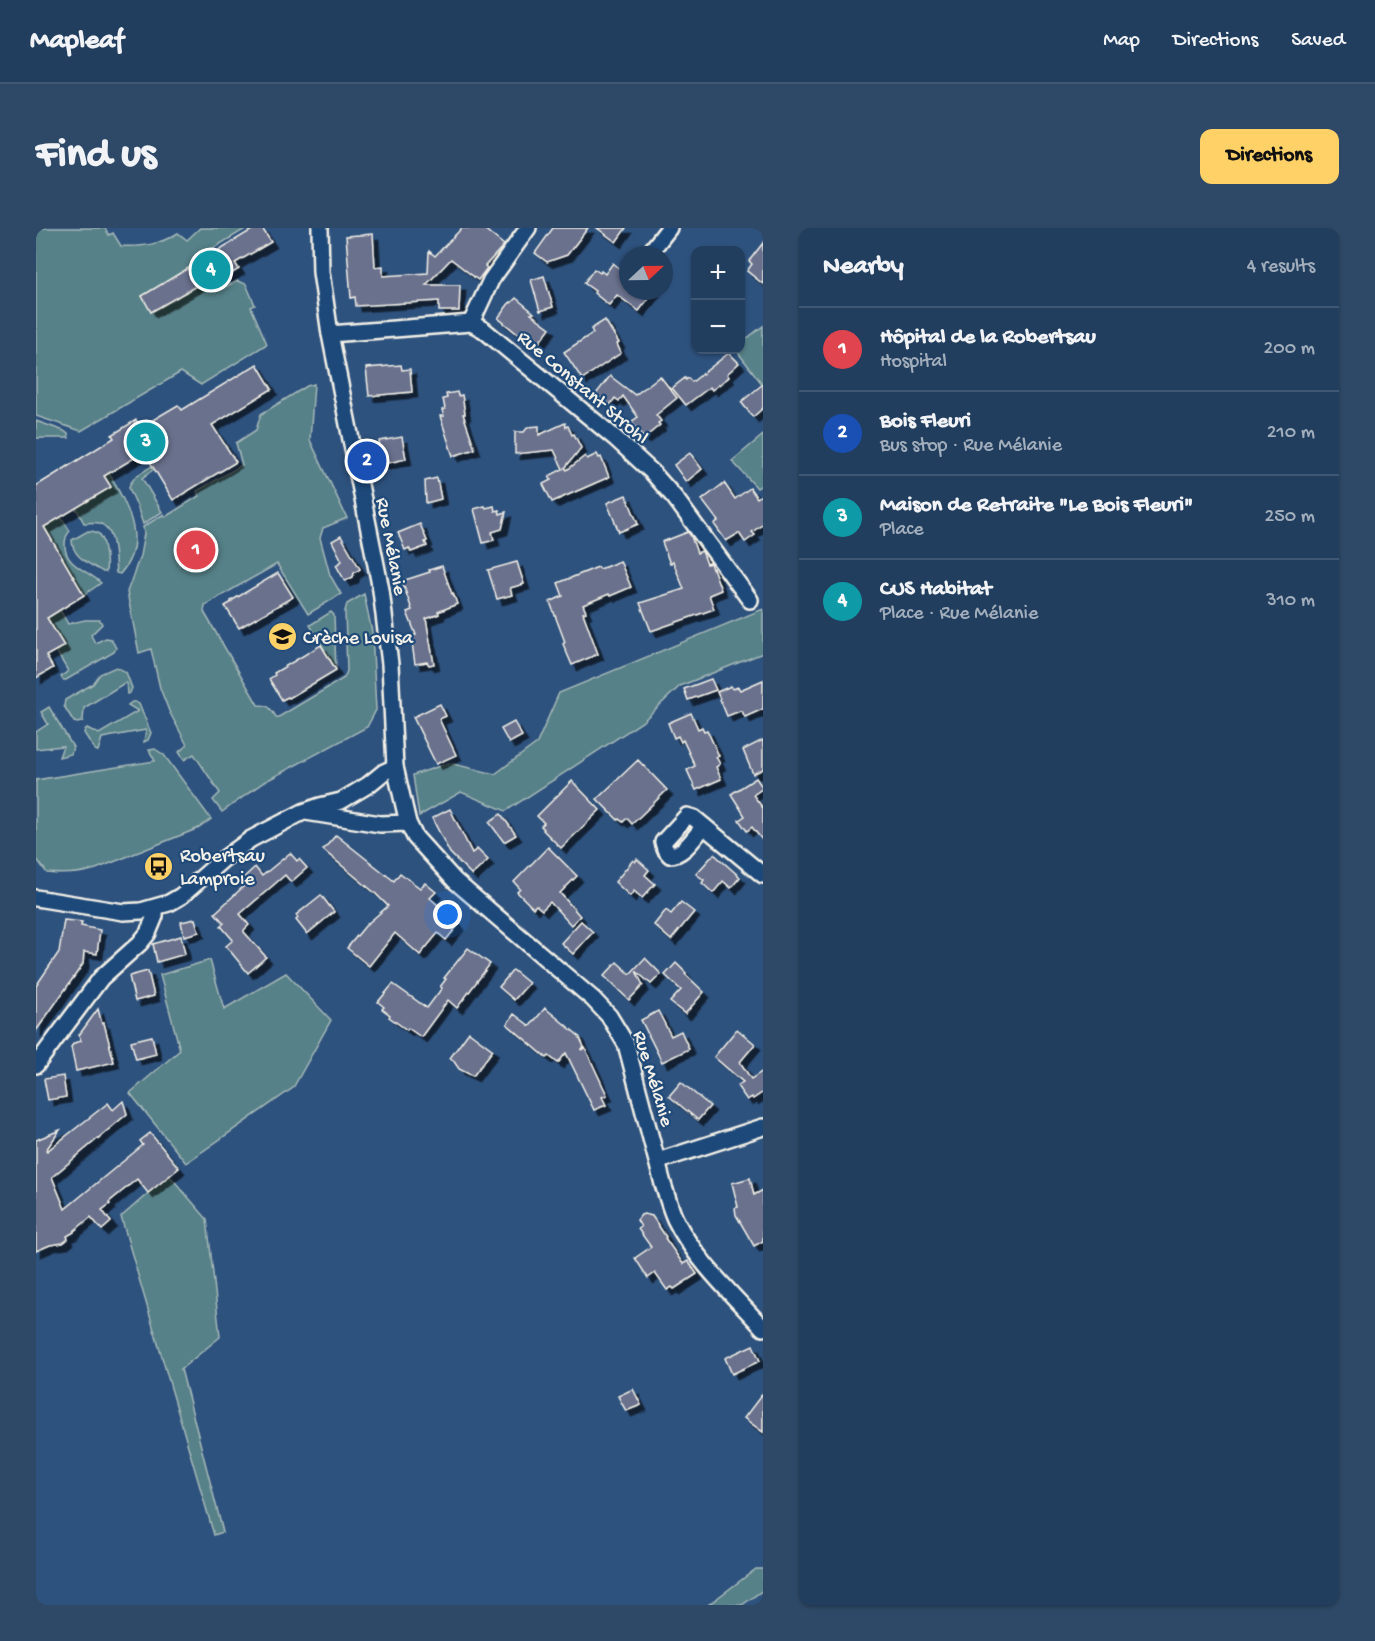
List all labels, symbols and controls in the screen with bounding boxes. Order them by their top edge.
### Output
text: Mapleaf [30,25,124,58]
text: Map [1103,29,1140,54]
text: Directions [1173,29,1258,54]
text: Saved [1291,29,1345,54]
button: Directions [1200,129,1339,184]
text: Find us [36,132,156,181]
north arrow [619,246,673,300]
map controls [691,246,745,354]
button: + [691,246,745,300]
pin: 4 [192,248,231,292]
text: Nearby [823,252,904,283]
text: 4 results [1247,256,1315,279]
button: − [691,300,745,354]
text: Hôpital de la Robertsau [880,325,1096,351]
street label: Rue Constant Strohl [511,327,652,450]
text: 1 [838,338,847,361]
text: 200 m [1264,338,1315,361]
text: Hospital [880,351,947,374]
text: Bois Fleuri [880,409,971,435]
pin: 3 [126,420,166,464]
text: 2 [838,422,847,445]
text: 210 m [1267,422,1315,445]
text: Bus stop · Rue Mélanie [880,435,1062,458]
pin: 2 [348,438,386,484]
text: Maison de Retraite "Le Bois Fleuri" [880,493,1193,519]
street label: Rue Mélanie [369,496,410,598]
text: 3 [837,506,848,529]
text: 250 m [1264,506,1315,529]
text: Place [880,519,924,542]
pin: 1 [176,528,216,572]
text: CUS Habitat [880,577,991,603]
text: 4 [838,590,847,613]
text: 310 m [1266,590,1315,613]
text: Place · Rue Mélanie [880,603,1038,626]
school or university icon: Crèche Lovisa [266,620,298,652]
place label: Crèche Lovisa [303,628,414,651]
place label: Robertsau Lamproie [180,846,265,892]
bus stop icon: Robertsau Lamproie [143,850,175,882]
your location [433,900,462,929]
street label: Rue Mélanie [626,1028,677,1130]

